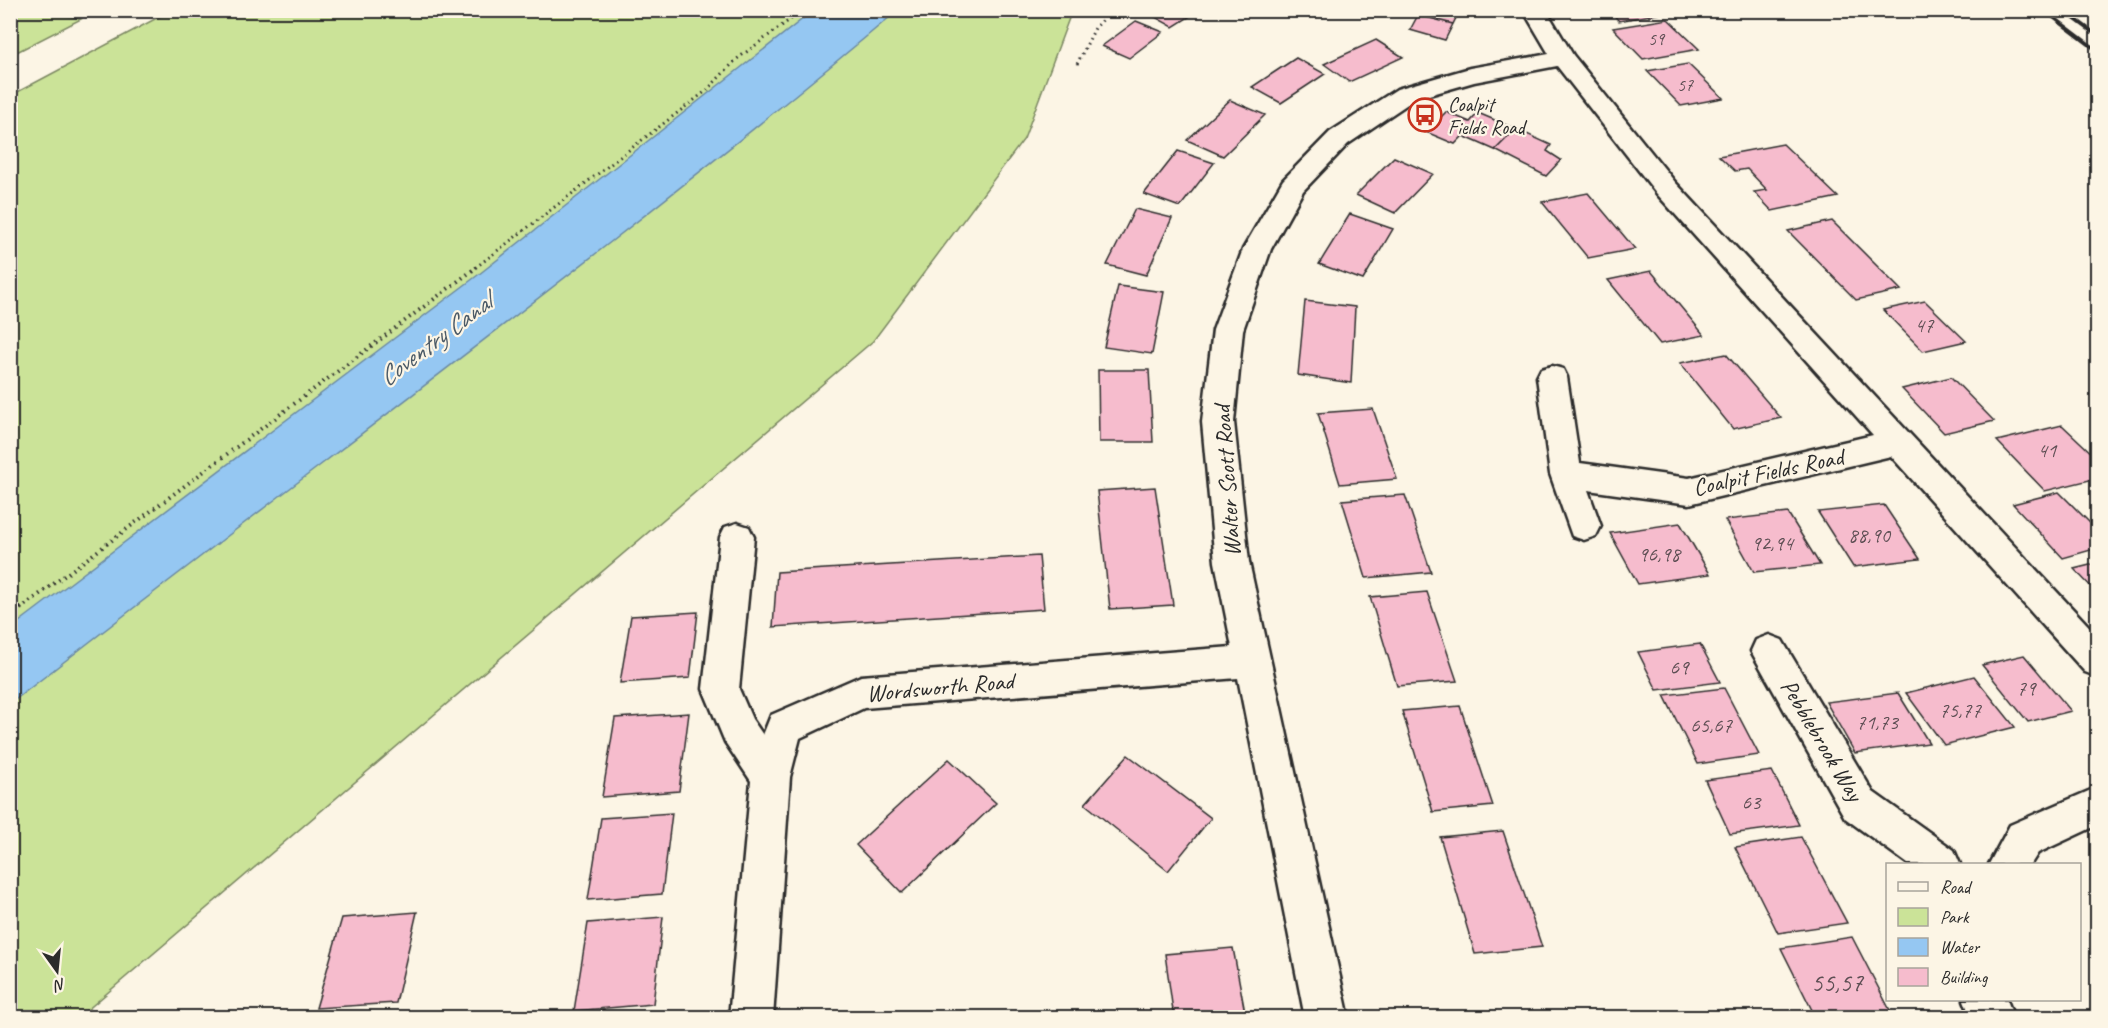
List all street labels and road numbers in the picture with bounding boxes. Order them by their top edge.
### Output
street label: Walter Scott Road [1207,401,1247,558]
street label: Coalpit Fields Road [1690,441,1849,503]
street label: Wordsworth Road [865,665,1018,708]
street label: Pebblebrook Way [1774,674,1871,808]

